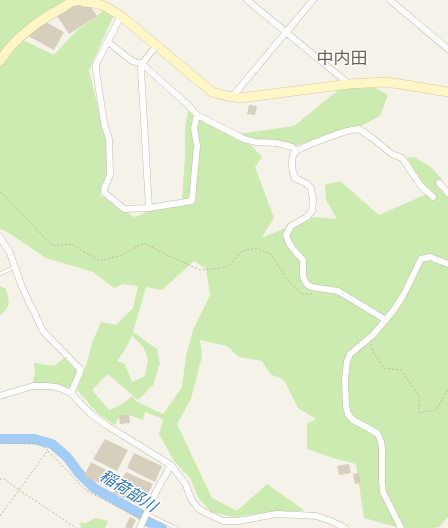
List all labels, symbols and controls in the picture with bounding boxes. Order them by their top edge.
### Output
district label: 中内田 [317,47,368,67]
water label: 稲荷部川 [97,465,163,516]

